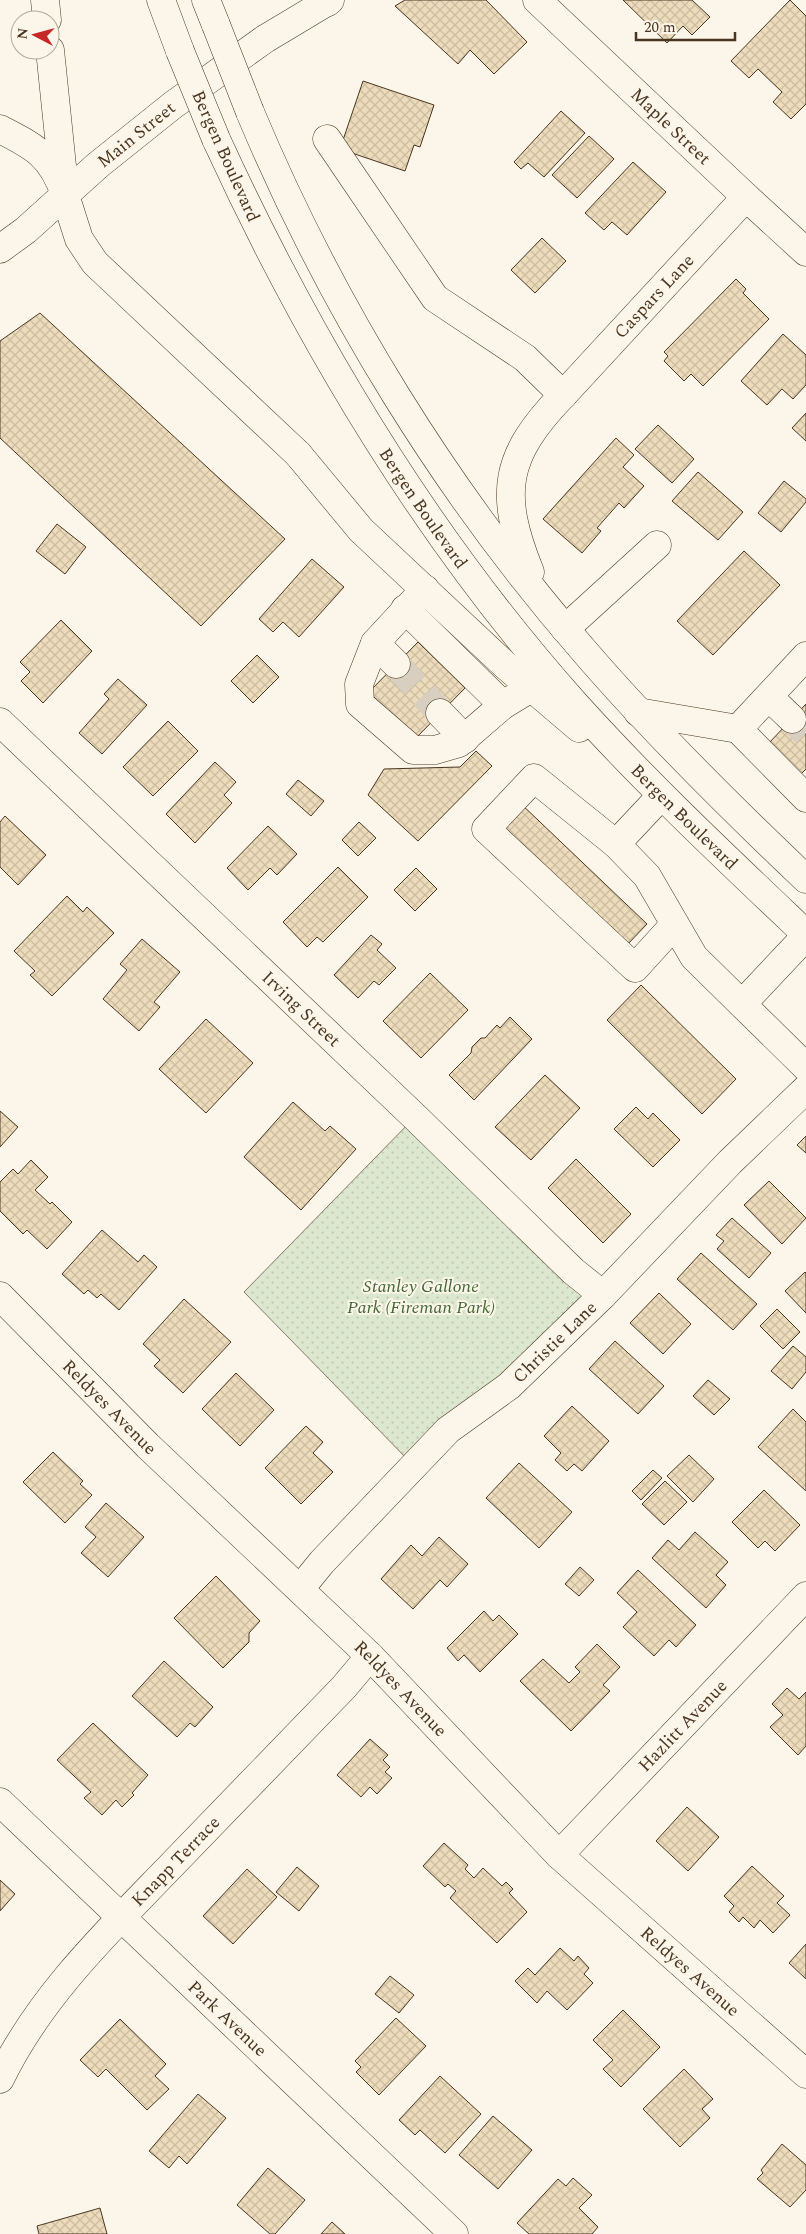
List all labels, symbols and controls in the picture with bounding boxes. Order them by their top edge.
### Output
north arrow [10,10,60,60]
scale bar [636,10,735,42]
text: 20 m [644,16,676,39]
text: N [12,27,34,40]
street label: Maple Street [624,82,717,171]
street label: Bergen Boulevard [184,86,267,226]
street label: Main Street [91,95,182,175]
street label: Caspars Lane [608,248,701,345]
street label: Bergen Boulevard [372,443,474,575]
street label: Bergen Boulevard [624,758,744,877]
street label: Irving Street [255,965,347,1054]
park label: Stanley Gallone Park (Fireman Park) [347,1273,495,1321]
street label: Christie Lane [507,1295,603,1390]
street label: Reldyes Avenue [56,1353,163,1462]
street label: Reldyes Avenue [347,1634,453,1743]
street label: Hazlitt Avenue [632,1673,734,1778]
street label: Knapp Terrace [125,1810,226,1913]
street label: Reldyes Avenue [634,1920,746,2023]
street label: Park Avenue [181,1974,273,2063]

